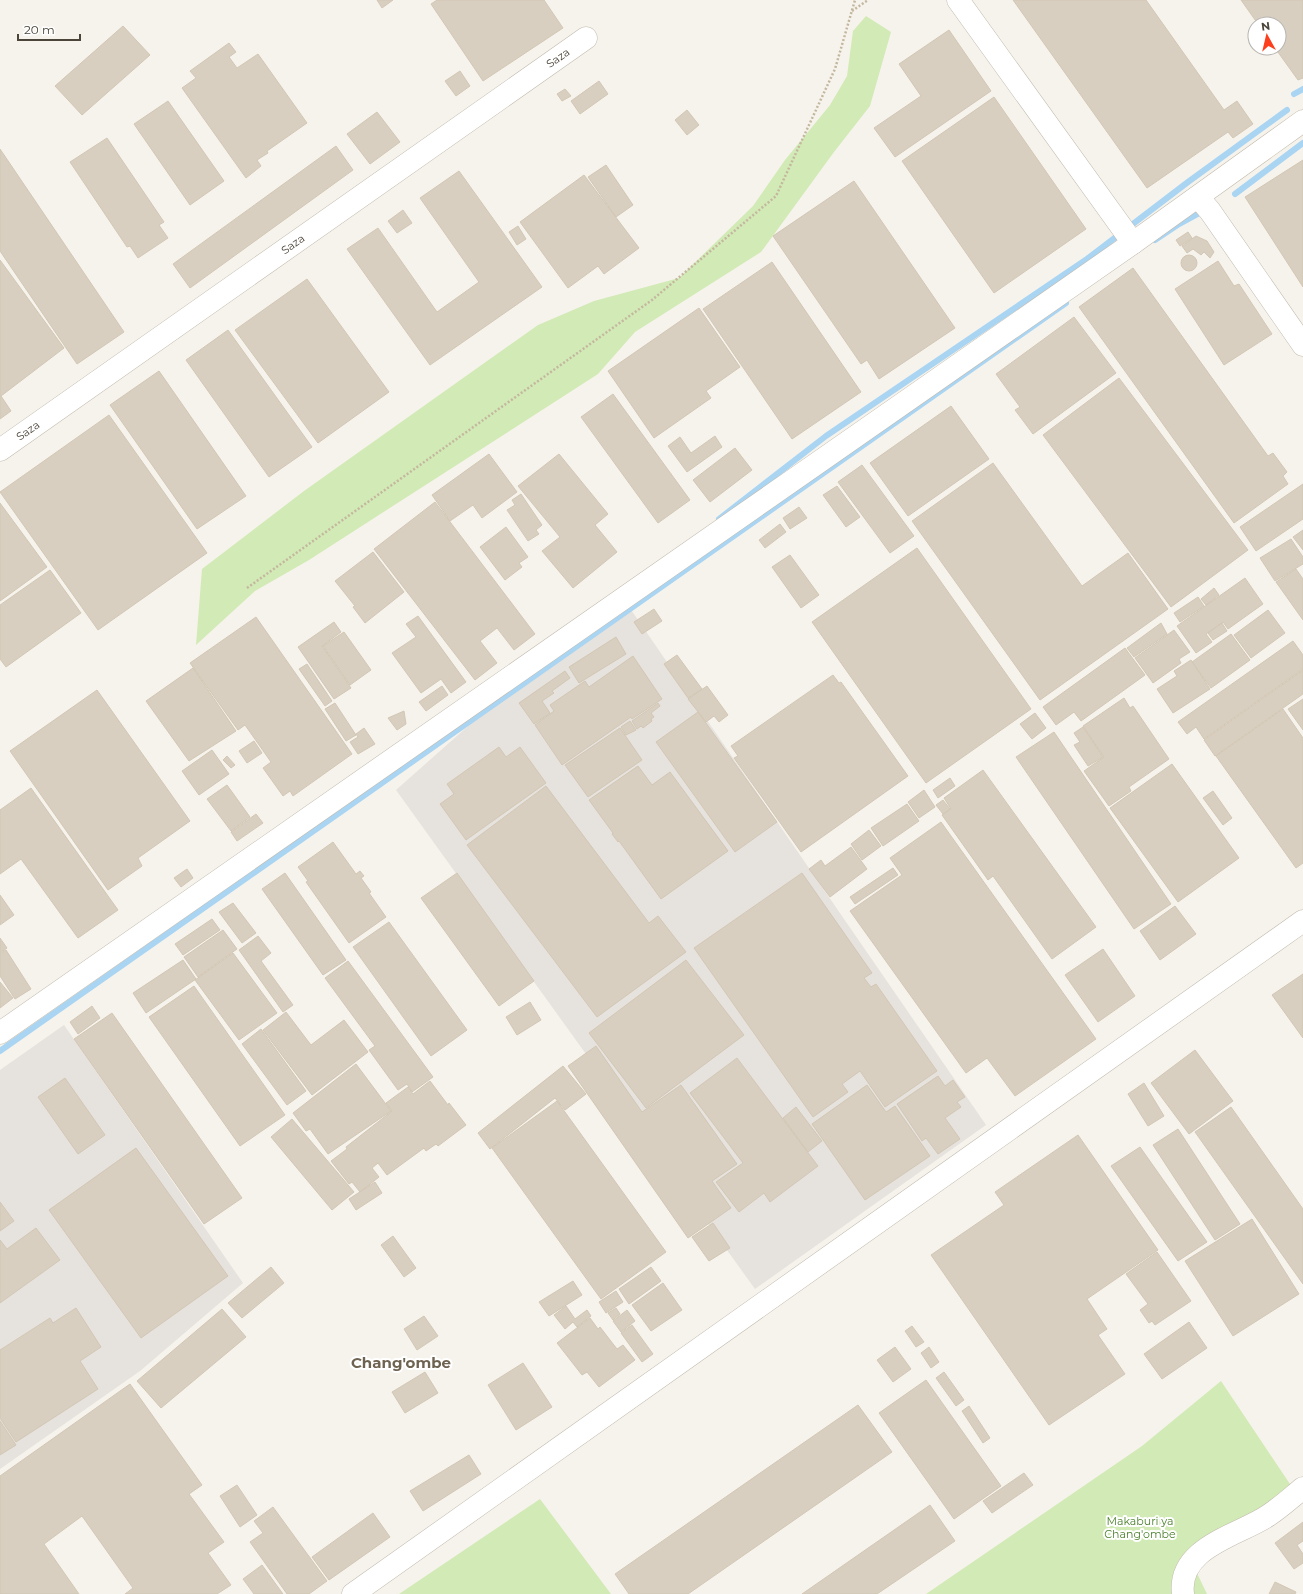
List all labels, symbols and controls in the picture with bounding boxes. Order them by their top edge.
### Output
scale bar [18,16,80,42]
north arrow [1247,16,1287,56]
text: N [1260,19,1271,34]
text: 20 m [24,22,55,37]
street label: Saza [543,45,572,71]
street label: Saza [278,231,307,257]
street label: Saza [13,417,42,443]
district label: Chang'ombe [351,1353,451,1372]
park label: Makaburi ya Chang'ombe [1104,1514,1176,1541]

